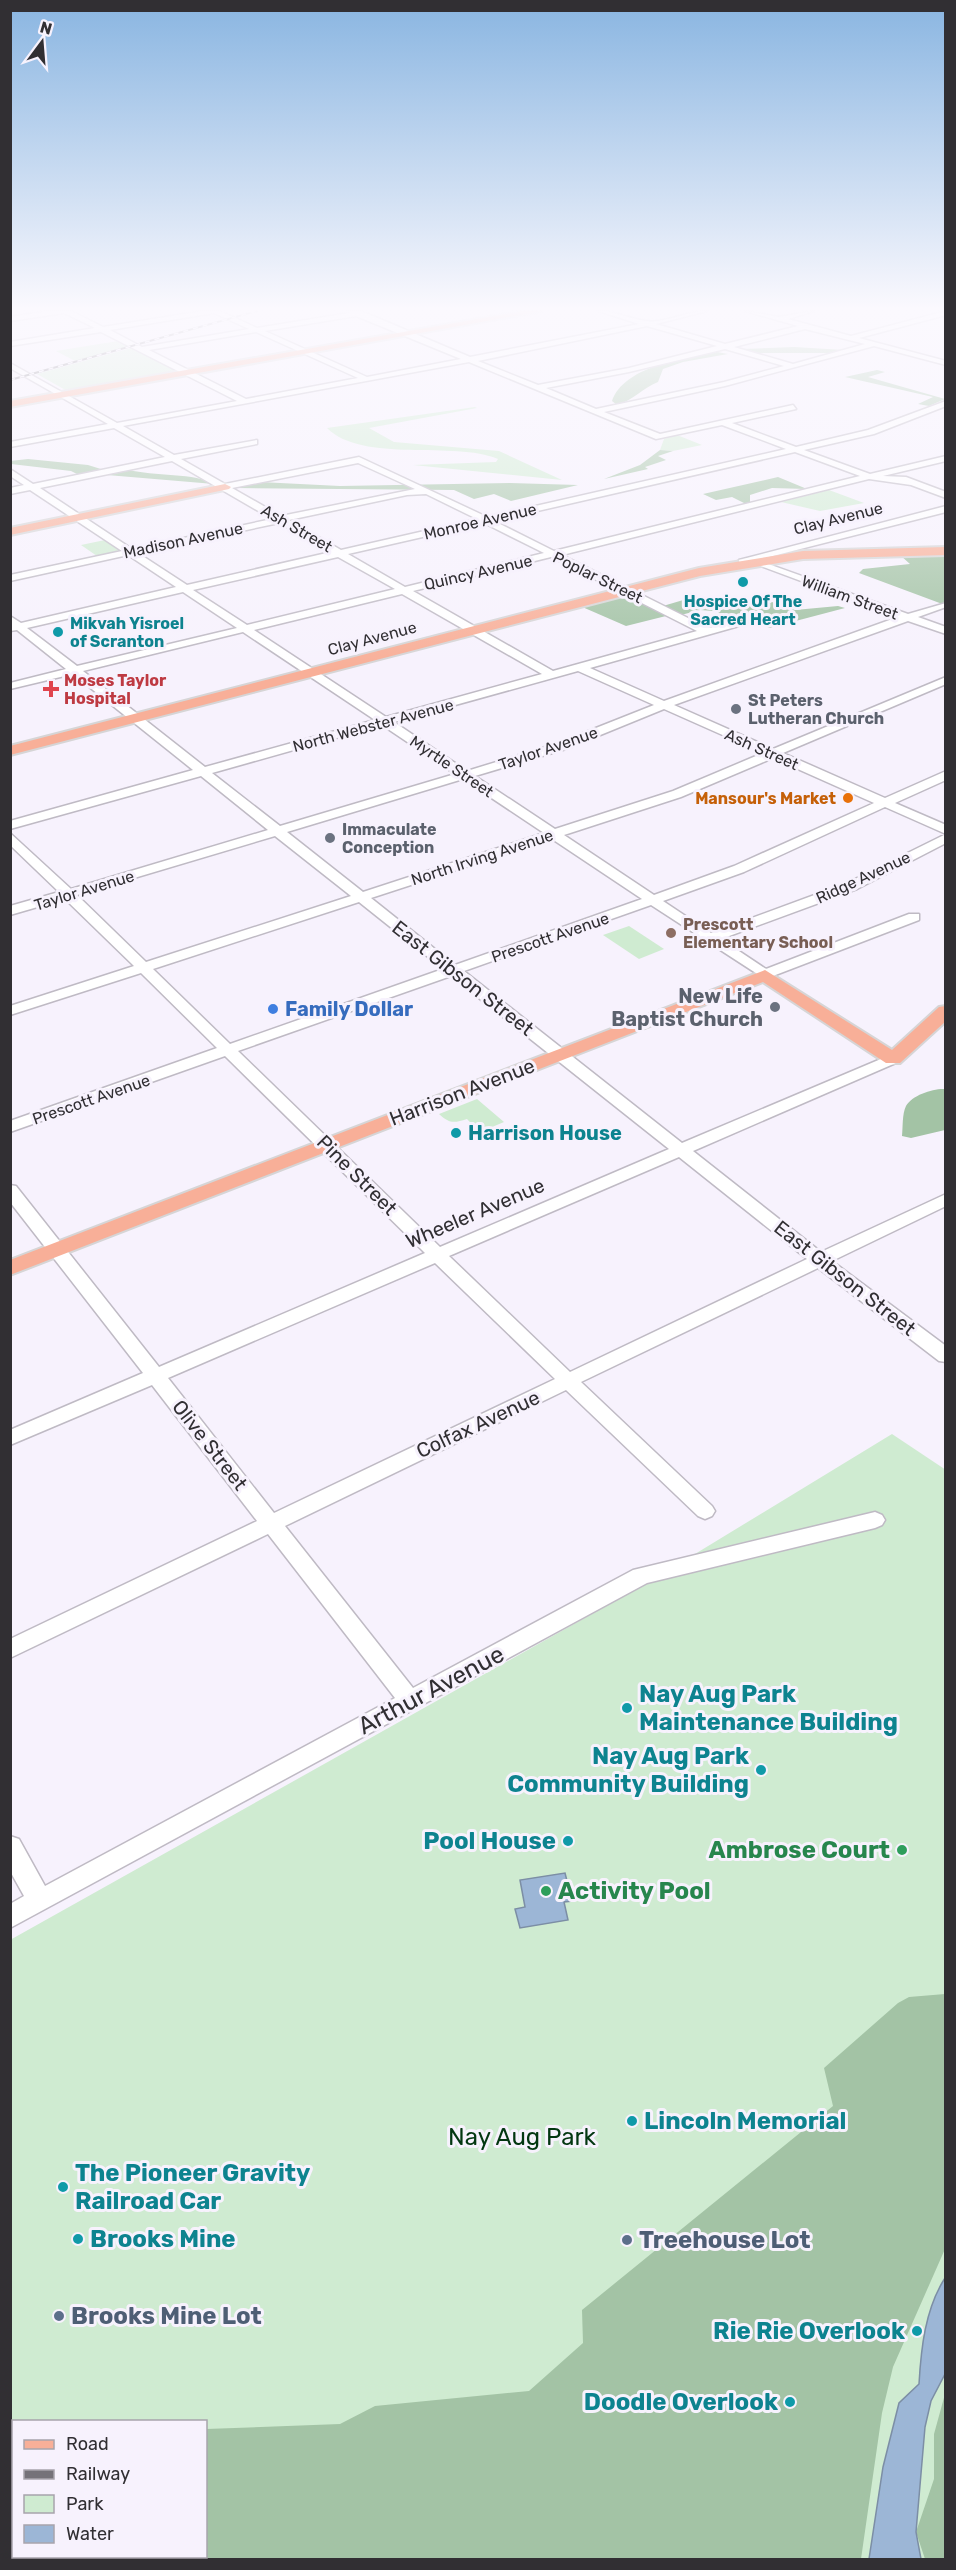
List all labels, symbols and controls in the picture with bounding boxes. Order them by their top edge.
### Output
north arrow [12,12,72,72]
text: N [38,17,54,39]
street label: Clay Avenue [792,498,885,539]
street label: Monroe Avenue [422,499,538,544]
street label: Ash Street [258,501,336,556]
street label: Madison Avenue [122,519,245,562]
street label: Poplar Street [550,548,646,607]
street label: Quincy Avenue [422,551,534,594]
street label: William Street [799,571,901,624]
marker: Hospice Of The Sacred Heart [736,575,750,589]
place label: Hospice Of The Sacred Heart [684,592,802,629]
place label: Mikvah Yisroel of Scranton [70,614,184,651]
street label: Clay Avenue [326,618,419,659]
marker: Mikvah Yisroel of Scranton [51,625,65,639]
place label: Moses Taylor Hospital [64,671,167,708]
marker: Moses Taylor Hospital [42,680,60,698]
place label: St Peters Lutheran Church [748,691,884,728]
street label: North Webster Avenue [291,695,456,756]
marker: St Peters Lutheran Church [729,702,743,716]
street label: Taylor Avenue [496,723,600,774]
street label: Ash Street [722,725,802,774]
street label: Myrtle Street [406,731,497,801]
place label: Mansour's Market [695,789,837,808]
marker: Mansour's Market [841,791,855,805]
place label: Immaculate Conception [342,820,437,857]
street label: North Irving Avenue [409,826,556,889]
marker: Immaculate Conception [323,831,337,845]
street label: Ridge Avenue [813,847,913,908]
street label: Taylor Avenue [32,866,136,915]
street label: Prescott Avenue [489,908,612,967]
street label: East Gibson Street [387,915,539,1041]
place label: Prescott Elementary School [683,915,833,952]
marker: Prescott Elementary School [664,926,678,940]
place label: New Life Baptist Church [611,984,763,1031]
place label: Family Dollar [285,997,413,1021]
marker: New Life Baptist Church [768,1000,782,1014]
marker: Family Dollar [266,1002,280,1016]
street label: Harrison Avenue [386,1053,538,1131]
street label: Prescott Avenue [30,1070,153,1129]
place label: Harrison House [468,1121,622,1145]
marker: Harrison House [449,1126,463,1140]
street label: Pine Street [312,1130,402,1220]
street label: Wheeler Avenue [402,1173,548,1253]
street label: East Gibson Street [769,1215,921,1341]
street label: Colfax Avenue [412,1385,544,1463]
street label: Olive Street [167,1395,253,1495]
street label: Arthur Avenue [353,1640,509,1740]
place label: Nay Aug Park Maintenance Building [639,1680,898,1736]
marker: Nay Aug Park Maintenance Building [620,1701,634,1715]
place label: Nay Aug Park Community Building [507,1742,749,1798]
marker: Nay Aug Park Community Building [754,1763,768,1777]
place label: Pool House [423,1827,556,1855]
marker: Pool House [561,1834,575,1848]
place label: Ambrose Court [709,1836,890,1864]
marker: Ambrose Court [895,1843,909,1857]
place label: Activity Pool [558,1877,711,1905]
marker: Activity Pool [539,1884,553,1898]
place label: Lincoln Memorial [644,2107,846,2135]
marker: Lincoln Memorial [625,2114,639,2128]
park label: Nay Aug Park [448,2123,597,2151]
place label: The Pioneer Gravity Railroad Car [75,2159,310,2215]
marker: The Pioneer Gravity Railroad Car [56,2180,70,2194]
place label: Brooks Mine [90,2225,236,2253]
place label: Treehouse Lot [639,2226,811,2254]
marker: Brooks Mine [71,2232,85,2246]
marker: Treehouse Lot [620,2233,634,2247]
place label: Brooks Mine Lot [71,2302,262,2330]
marker: Brooks Mine Lot [52,2309,66,2323]
place label: Rie Rie Overlook [713,2317,905,2345]
marker: Rie Rie Overlook [910,2324,924,2338]
place label: Doodle Overlook [584,2388,778,2416]
marker: Doodle Overlook [783,2395,797,2409]
legend [12,2420,207,2558]
text: Road [66,2433,109,2455]
text: Railway [66,2463,130,2485]
text: Park [66,2493,104,2515]
text: Water [66,2523,114,2545]

